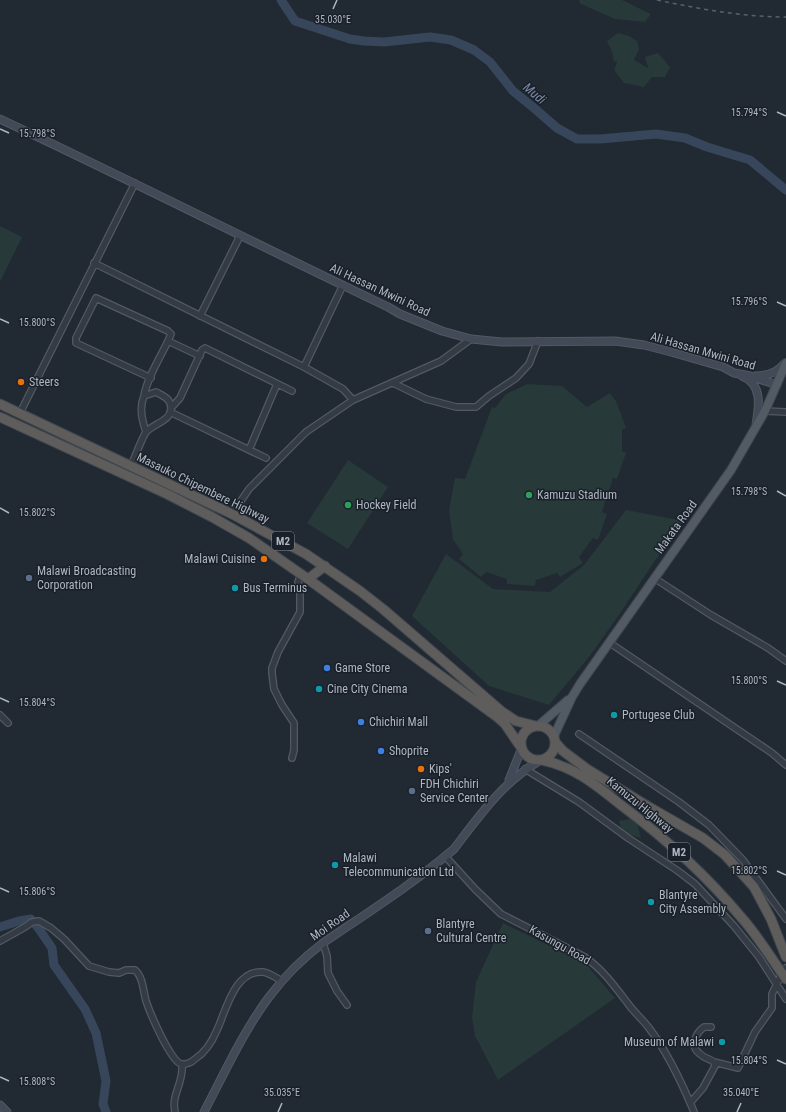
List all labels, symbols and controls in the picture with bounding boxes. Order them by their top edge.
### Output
text: 35.030°E [315,14,351,25]
water label: Mudi [520,80,549,107]
text: 15.794°S [731,107,767,118]
text: 15.798°S [19,128,55,139]
street label: Ali Hassan Mwini Road [328,261,432,319]
text: 15.796°S [731,296,767,307]
text: 15.800°S [19,317,55,328]
street label: Ali Hassan Mwini Road [649,329,757,373]
place label: Steers [29,375,59,389]
marker: Steers [16,377,26,387]
street label: Masauko Chipembere Highway [134,450,272,526]
text: 15.798°S [731,486,767,497]
place label: Kamuzu Stadium [537,488,617,502]
marker: Kamuzu Stadium [524,490,534,500]
place label: Hockey Field [356,498,417,512]
street label: Makata Road [652,498,700,556]
marker: Hockey Field [343,500,353,510]
text: 15.802°S [19,507,55,518]
road number: M2 [272,532,294,550]
place label: Malawi Cuisine [184,552,256,566]
marker: Malawi Cuisine [259,554,269,564]
place label: Malawi Broadcasting Corporation [37,564,136,592]
marker: Malawi Broadcasting Corporation [24,573,34,583]
place label: Bus Terminus [243,581,307,595]
marker: Bus Terminus [230,583,240,593]
place label: Game Store [335,661,390,675]
marker: Game Store [322,663,332,673]
text: 15.800°S [731,675,767,686]
place label: Cine City Cinema [327,682,408,696]
marker: Cine City Cinema [314,684,324,694]
text: 15.804°S [19,697,55,708]
place label: Portugese Club [622,708,695,722]
marker: Portugese Club [609,710,619,720]
place label: Chichiri Mall [369,715,428,729]
marker: Chichiri Mall [356,717,366,727]
place label: Shoprite [389,744,429,758]
marker: Shoprite [376,746,386,756]
place label: Kips' [429,762,452,776]
marker: Kips' [416,764,426,774]
street label: Kamuzu Highway [604,774,676,836]
place label: FDH Chichiri Service Center [420,777,489,805]
marker: FDH Chichiri Service Center [407,786,417,796]
road number: M2 [668,843,690,861]
place label: Malawi Telecommunication Ltd [343,851,454,879]
marker: Malawi Telecommunication Ltd [330,860,340,870]
text: 15.802°S [731,865,767,876]
text: 15.806°S [19,886,55,897]
place label: Blantyre City Assembly [659,888,726,916]
marker: Blantyre City Assembly [646,897,656,907]
street label: Moi Road [308,906,352,944]
place label: Blantyre Cultural Centre [436,917,507,945]
street label: Kasungu Road [527,922,593,968]
marker: Blantyre Cultural Centre [423,926,433,936]
place label: Museum of Malawi [624,1035,714,1049]
marker: Museum of Malawi [717,1037,727,1047]
text: 15.804°S [731,1055,767,1066]
text: 15.808°S [19,1076,55,1087]
text: 35.035°E [264,1087,300,1098]
text: 35.040°E [723,1087,759,1098]

